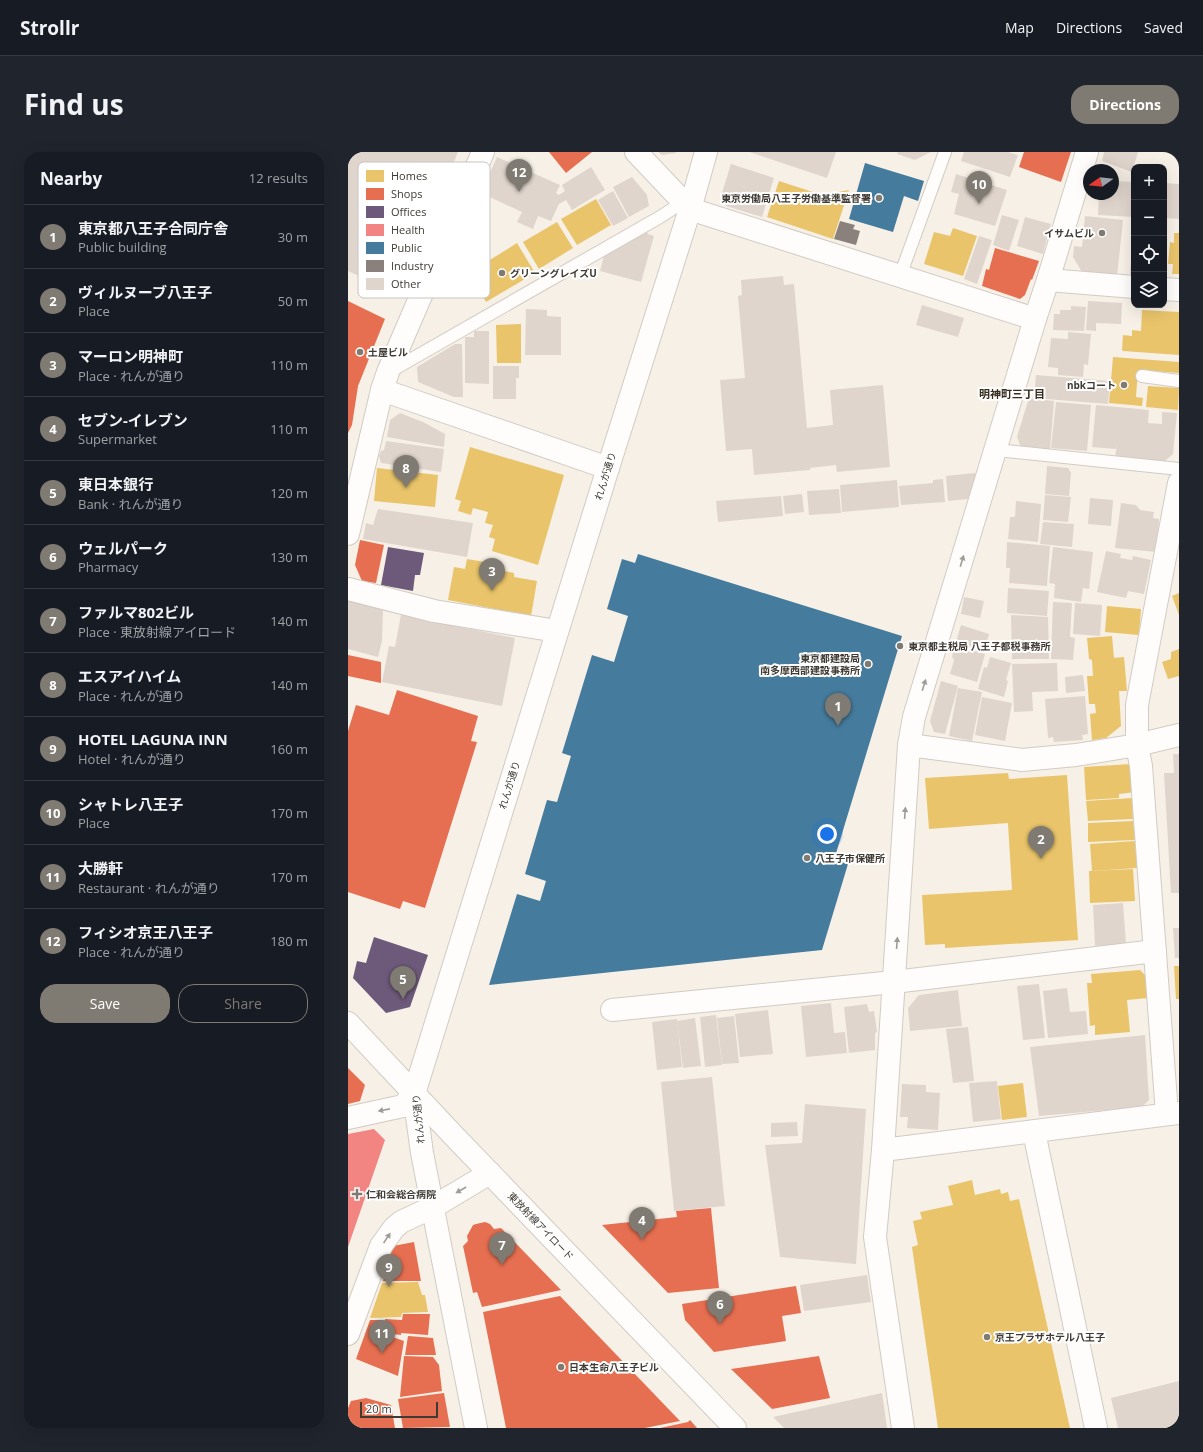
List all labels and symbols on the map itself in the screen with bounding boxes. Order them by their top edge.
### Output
pin: 12 [506,159,532,192]
legend [358,162,490,298]
north arrow [1083,164,1119,200]
text: Homes [391,168,427,183]
pin: 10 [966,171,992,204]
text: Shops [391,186,422,201]
place label: 東京労働局八王子労働基準監督署 [721,191,871,205]
marker: 東京労働局八王子労働基準監督署 [874,193,884,203]
text: Offices [391,204,426,219]
text: Health [391,222,425,237]
place label: イサムビル [1044,226,1094,240]
marker: イサムビル [1097,228,1107,238]
text: Public [391,240,422,255]
text: Industry [391,258,434,273]
place label: グリーングレイズU [510,266,597,280]
marker: グリーングレイズU [497,268,507,278]
text: Other [391,276,421,291]
place label: 土屋ビル [368,345,408,359]
marker: 土屋ビル [355,347,365,357]
place label: nbkコート [1067,378,1116,392]
marker: nbkコート [1119,380,1129,390]
district label: 明神町三丁目 [979,386,1045,401]
street label: れんが通り [591,450,619,502]
pin: 8 [393,455,419,488]
one-way arrow [959,555,965,567]
pin: 3 [479,558,505,591]
place label: 東京都主税局 八王子都税事務所 [908,639,1051,653]
marker: 東京都主税局 八王子都税事務所 [895,641,905,651]
place label: 東京都建設局 南多摩西部建設事務所 [760,651,860,677]
marker: 東京都建設局 南多摩西部建設事務所 [863,659,873,669]
one-way arrow [921,679,927,691]
pin: 1 [825,693,851,726]
street label: れんが通り [495,759,523,811]
one-way arrow [901,807,908,819]
your location [817,824,837,844]
pin: 2 [1028,826,1054,859]
place label: 八王子市保健所 [815,851,885,865]
marker: 八王子市保健所 [802,853,812,863]
one-way arrow [893,937,900,949]
pin: 5 [390,966,416,999]
street label: れんが通り [408,1093,428,1145]
one-way arrow [377,1108,390,1114]
one-way arrow [456,1186,467,1193]
place label: 仁和会総合病院 [366,1187,436,1201]
marker: 仁和会総合病院 [351,1188,363,1200]
street label: 東放射線アイロード [505,1189,577,1263]
pin: 4 [629,1207,655,1240]
one-way arrow [383,1232,391,1243]
pin: 7 [489,1232,515,1265]
pin: 9 [376,1254,402,1287]
pin: 6 [707,1291,733,1324]
pin: 11 [369,1320,395,1353]
place label: 京王プラザホテル八王子 [995,1330,1105,1344]
marker: 京王プラザホテル八王子 [982,1332,992,1342]
place label: 日本生命八王子ビル [569,1360,659,1374]
marker: 日本生命八王子ビル [556,1362,566,1372]
scale bar [360,1400,438,1419]

